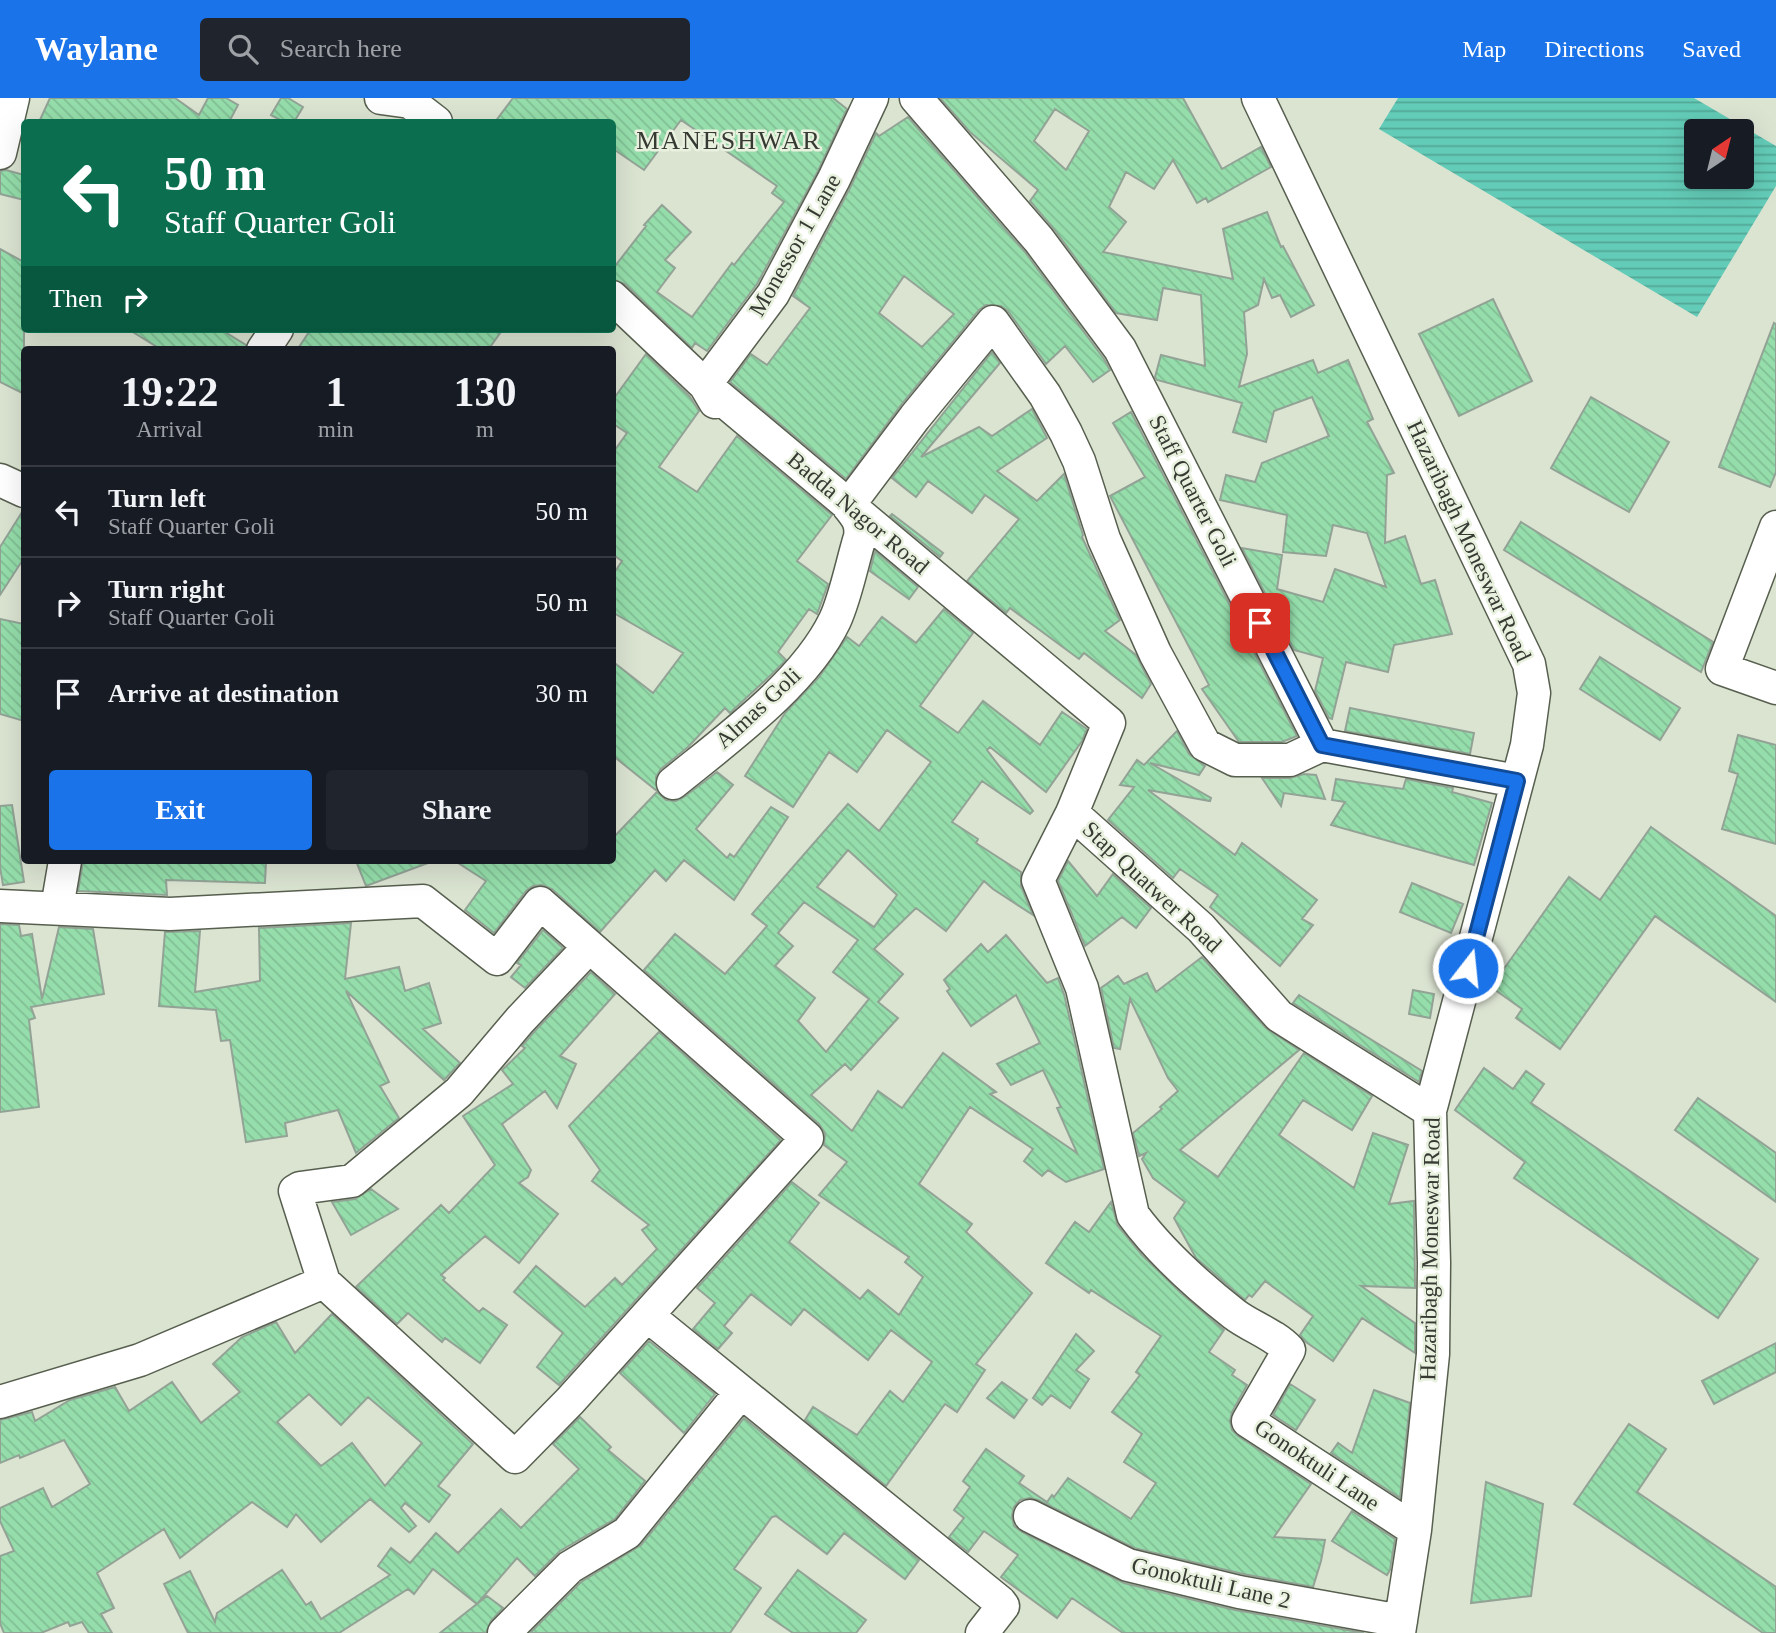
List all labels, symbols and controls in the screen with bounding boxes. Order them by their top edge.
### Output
search box [200,18,690,81]
icon: search [224,30,262,68]
text: Waylane [35,31,158,67]
text: Search here [280,34,402,63]
text: Map [1462,36,1506,62]
text: Directions [1544,36,1644,62]
text: Saved [1682,36,1741,62]
north arrow [1684,119,1754,189]
map controls [1684,119,1754,189]
district label: MANESHWAR [636,126,822,155]
text: 50 m [164,146,266,201]
icon: left [49,147,140,238]
street label: Monessor 1 Lane [744,170,846,320]
text: Staff Quarter Goli [164,204,396,240]
icon: right [116,280,154,318]
text: Then [49,284,102,313]
text: 19:22 [121,369,219,415]
text: 1 [325,369,346,415]
text: 130 [453,369,516,415]
street label: Staff Quarter Goli [1144,411,1242,571]
street label: Hazaribagh Moneswar Road [1402,416,1536,666]
text: Arrival [136,417,203,442]
text: min [318,417,354,442]
text: m [476,417,494,442]
street label: Badda Nagor Road [782,447,934,580]
text: Turn left [108,484,206,513]
icon: left [49,493,87,531]
text: 50 m [535,497,588,526]
text: Staff Quarter Goli [108,514,275,539]
text: Turn right [108,575,225,604]
icon: right [49,584,87,622]
text: 50 m [535,588,588,617]
pin [1230,593,1290,653]
icon: arrive [1241,604,1279,642]
text: Staff Quarter Goli [108,605,275,630]
street label: Almas Goli [710,662,806,754]
icon: arrive [49,675,87,713]
text: Arrive at destination [108,679,339,708]
text: 30 m [535,679,588,708]
button: Exit [49,770,312,850]
button: Share [326,770,588,850]
street label: Stap Quatwer Road [1078,816,1227,958]
position arrow [1431,931,1505,1005]
street label: Hazaribagh Moneswar Road [1415,1117,1445,1381]
street label: Gonoktuli Lane [1250,1414,1384,1516]
street label: Gonoktuli Lane 2 [1129,1553,1293,1613]

